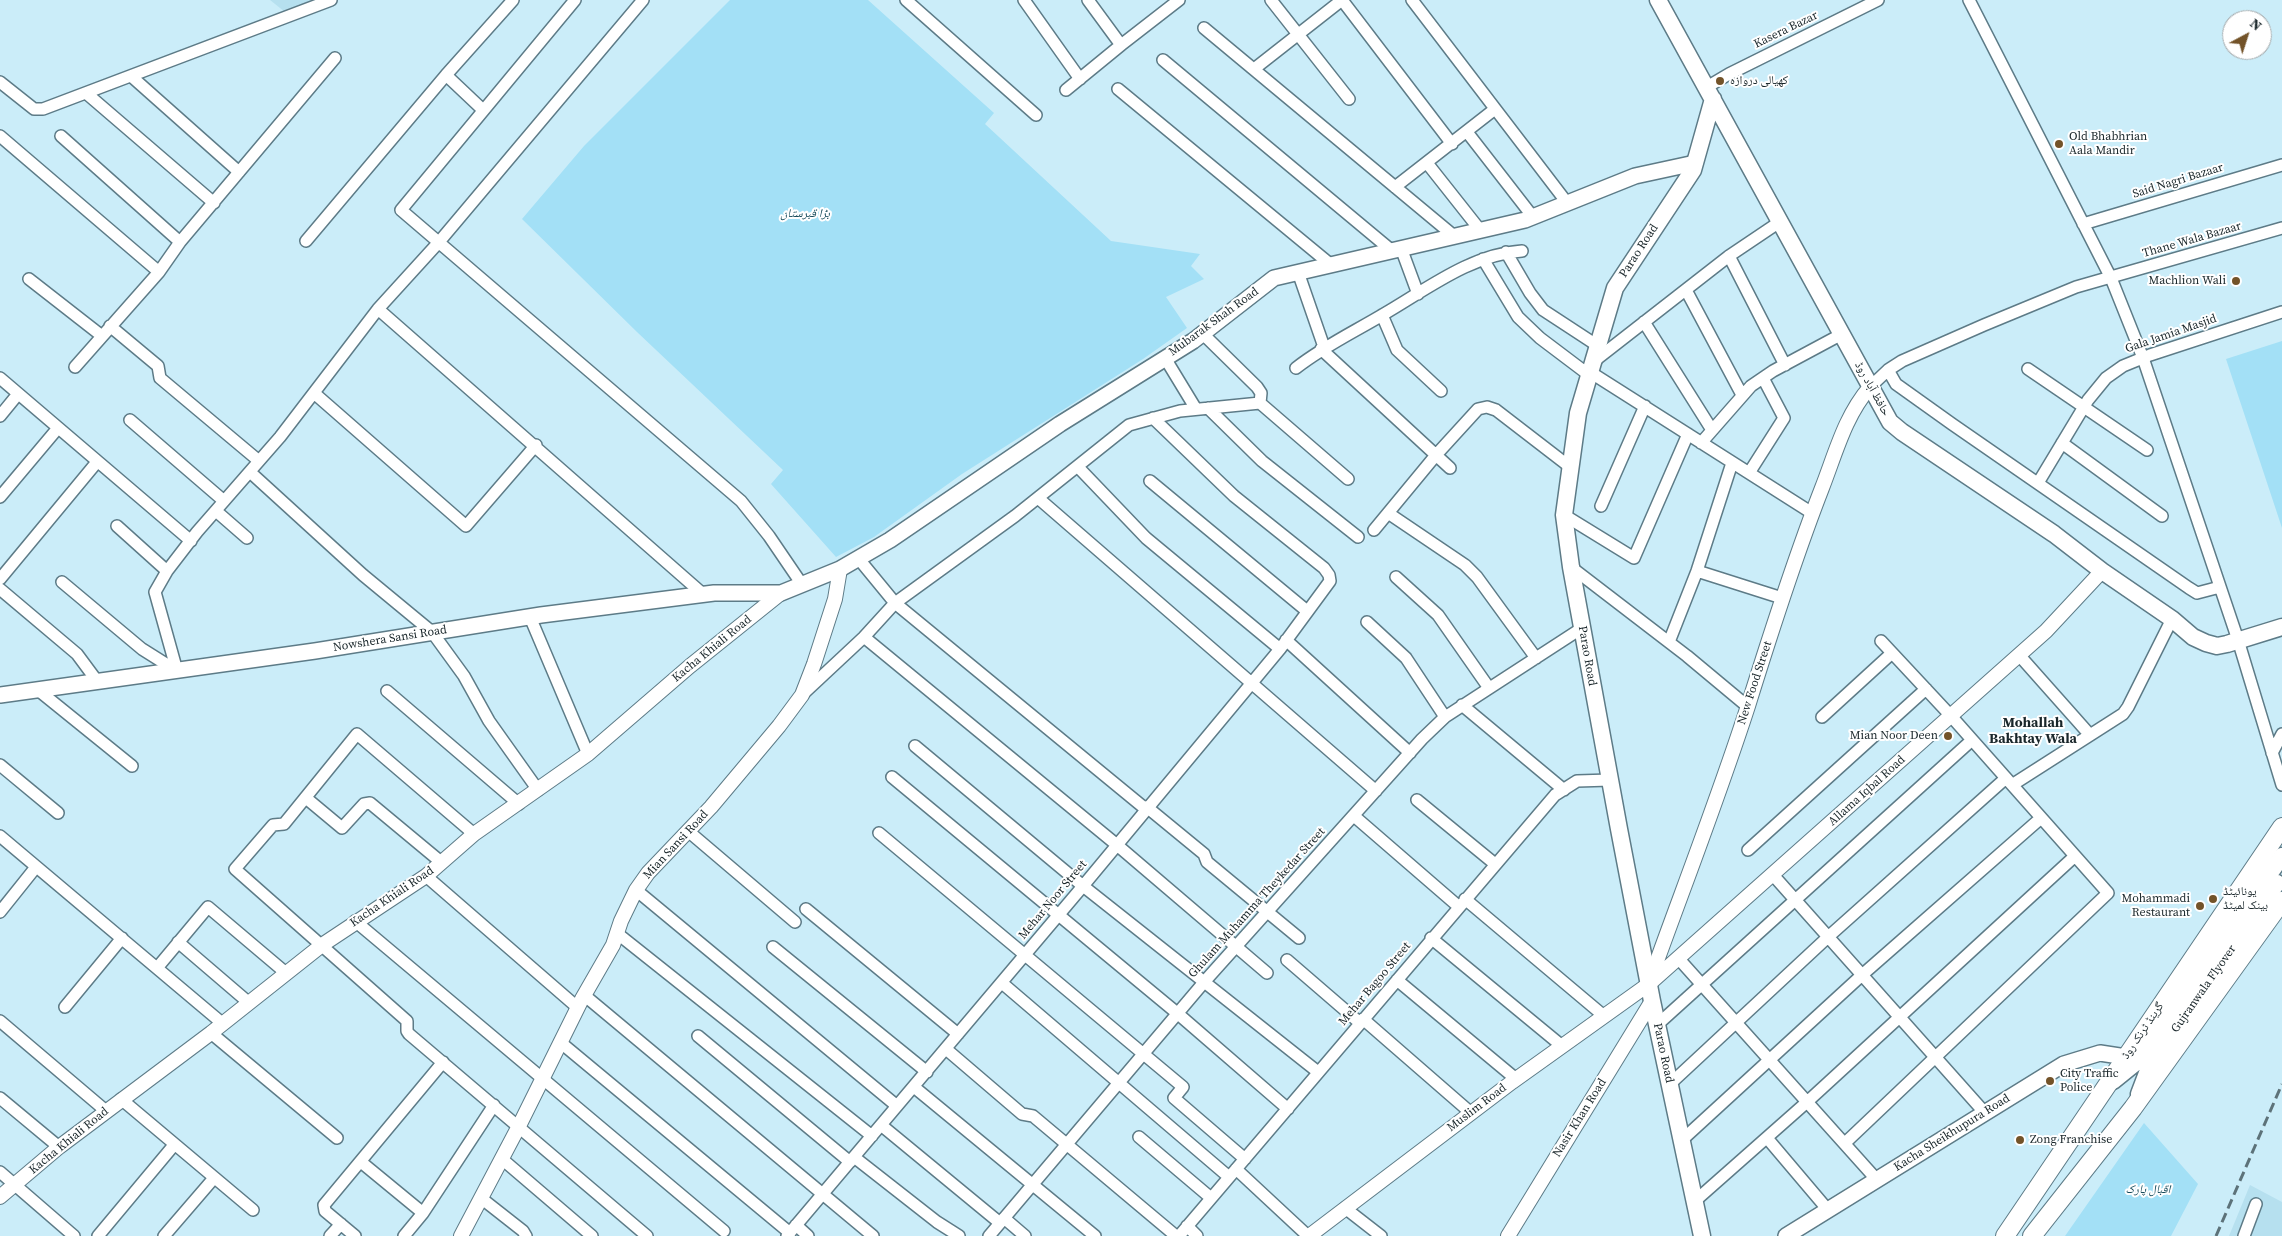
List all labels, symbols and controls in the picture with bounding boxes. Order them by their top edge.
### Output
street label: Kasera Bazar [1752,8,1820,52]
north arrow [2222,10,2272,60]
text: N [2246,13,2266,35]
place label: کھیالی دروازہ [1730,74,1788,88]
marker: کھیالی دروازہ [1714,75,1726,87]
place label: Old Bhabhrian Aala Mandir [2069,130,2147,158]
marker: Old Bhabhrian Aala Mandir [2053,138,2065,150]
street label: Said Nagri Bazaar [2131,160,2225,202]
park label: بڑا قبرستان [780,207,830,221]
street label: Thane Wala Bazaar [2141,219,2243,261]
street label: Parao Road [1616,222,1662,280]
place label: Machlion Wali [2149,274,2226,288]
marker: Machlion Wali [2230,275,2242,287]
street label: Mubarak Shah Road [1166,285,1262,359]
street label: Gala Jamia Masjid [2123,312,2219,356]
street label: حافظ آباد روڈ [1851,359,1893,419]
street label: Kacha Khiali Road [669,613,755,685]
street label: Nowshera Sansi Road [332,623,448,655]
street label: Parao Road [1575,625,1599,687]
street label: New Food Street [1735,639,1775,727]
district label: Mohallah Bakhtay Wala [1989,715,2077,748]
place label: Mian Noor Deen [1850,729,1938,743]
marker: Mian Noor Deen [1942,730,1954,742]
street label: Allama Iqbal Road [1826,753,1908,829]
street label: Mian Sansi Road [640,808,712,882]
street label: Ghulam Muhamma Theykedar Street [1186,825,1328,981]
street label: Mehar Noor Street [1016,858,1090,942]
street label: Kacha Khiali Road [347,864,437,930]
place label: یونائیٹڈ بینک لمیٹڈ [2223,885,2268,913]
place label: Mohammadi Restaurant [2122,892,2190,920]
marker: یونائیٹڈ بینک لمیٹڈ [2207,893,2219,905]
marker: Mohammadi Restaurant [2194,900,2206,912]
street label: Mehar Bagoo Street [1336,939,1414,1029]
street label: Gujranwala Flyover [2168,942,2240,1036]
street label: گرینڈ ٹرنک روڈ [2119,1000,2167,1062]
street label: Parao Road [1650,1022,1676,1084]
place label: City Traffic Police [2060,1067,2119,1095]
marker: City Traffic Police [2044,1075,2056,1087]
street label: Nasir Khan Road [1550,1076,1610,1160]
street label: Muslim Road [1444,1081,1510,1135]
street label: Kacha Sheikhupura Road [1891,1091,2013,1175]
street label: Kacha Khiali Road [26,1105,112,1177]
place label: Zong Franchise [2030,1133,2112,1147]
marker: Zong Franchise [2014,1134,2026,1146]
park label: اقبال پارک [2126,1183,2170,1197]

